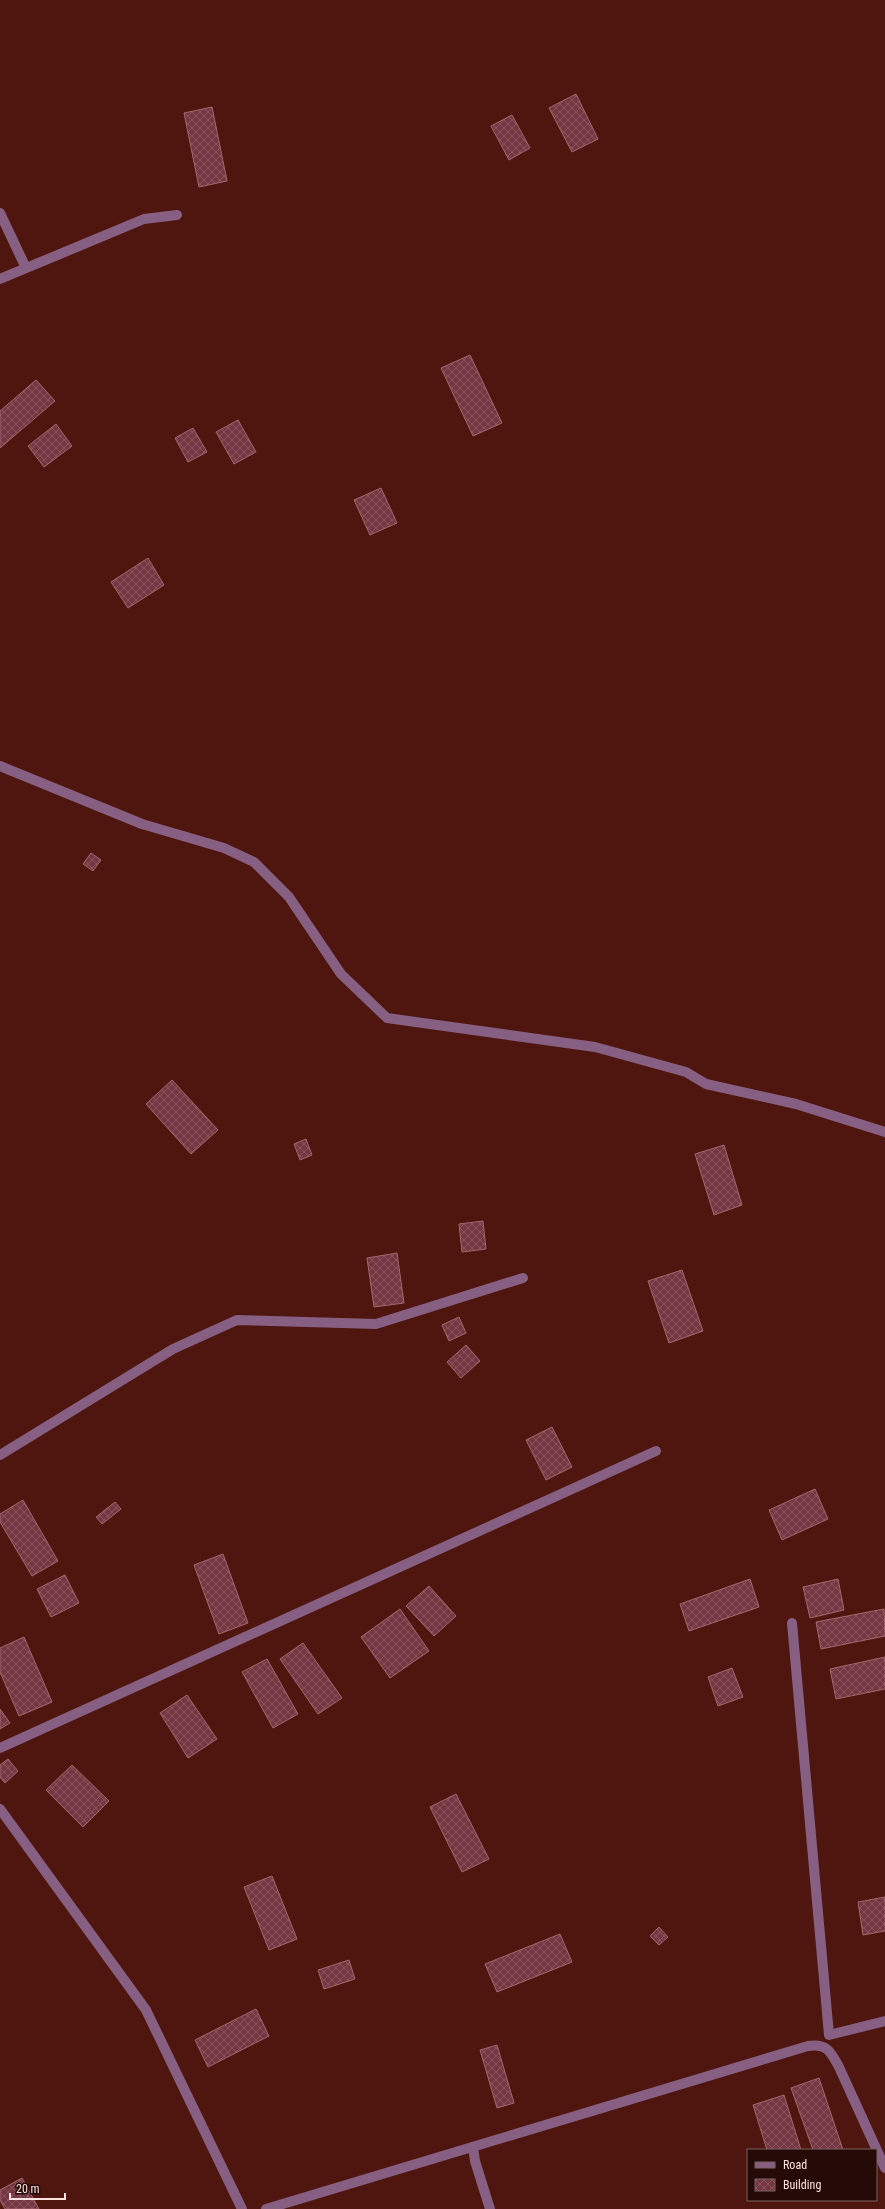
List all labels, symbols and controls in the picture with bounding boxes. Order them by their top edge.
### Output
legend [747,2149,877,2201]
text: Road [783,2158,807,2172]
scale bar [10,2175,65,2201]
text: Building [783,2178,821,2192]
text: 20 m [16,2182,40,2196]

